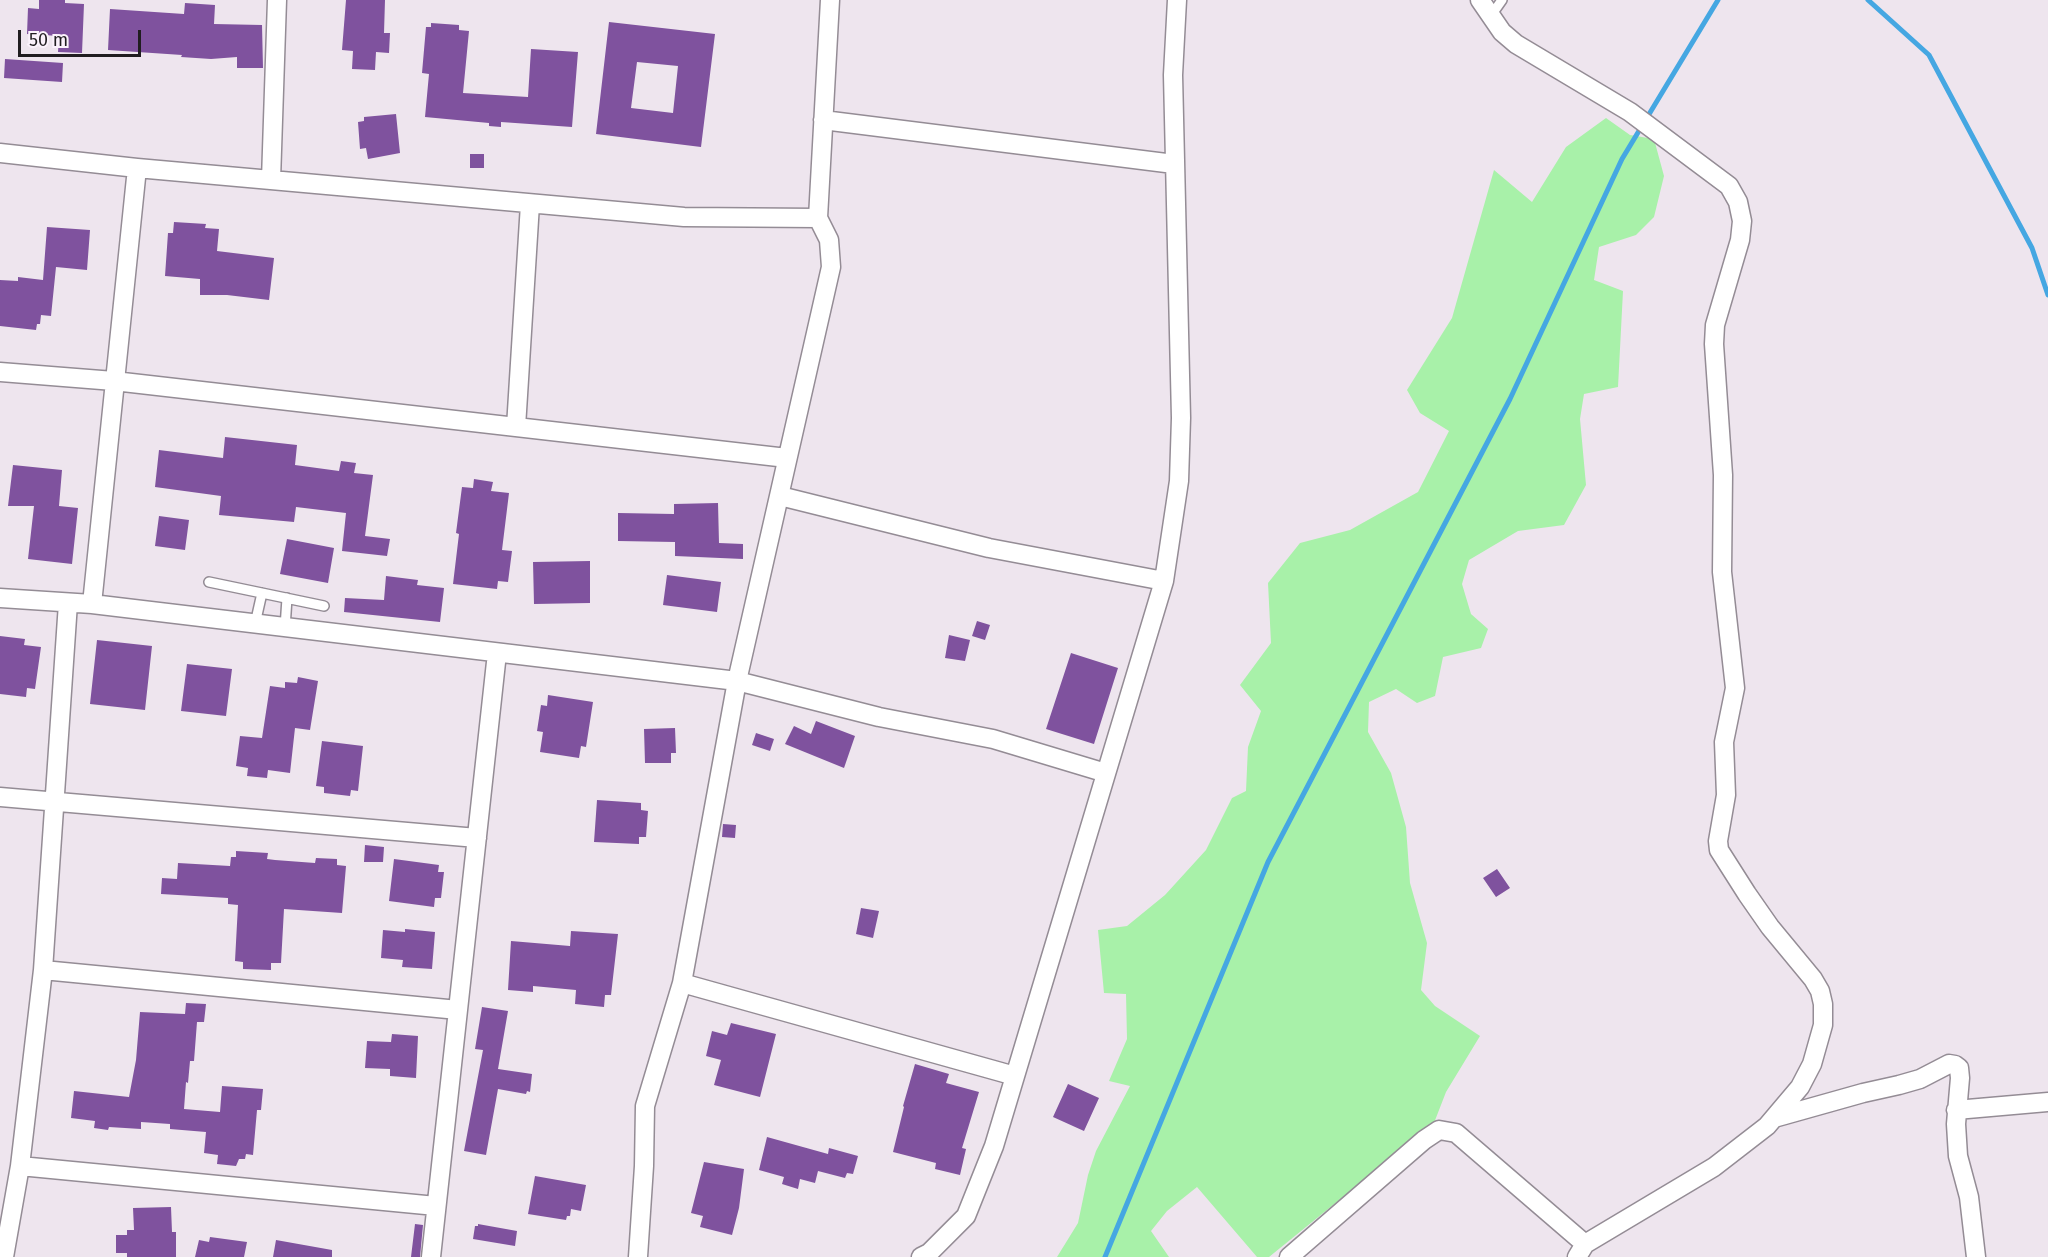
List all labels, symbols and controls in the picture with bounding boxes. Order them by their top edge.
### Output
scale bar [21,18,144,56]
text: 50 m [29,29,68,51]

